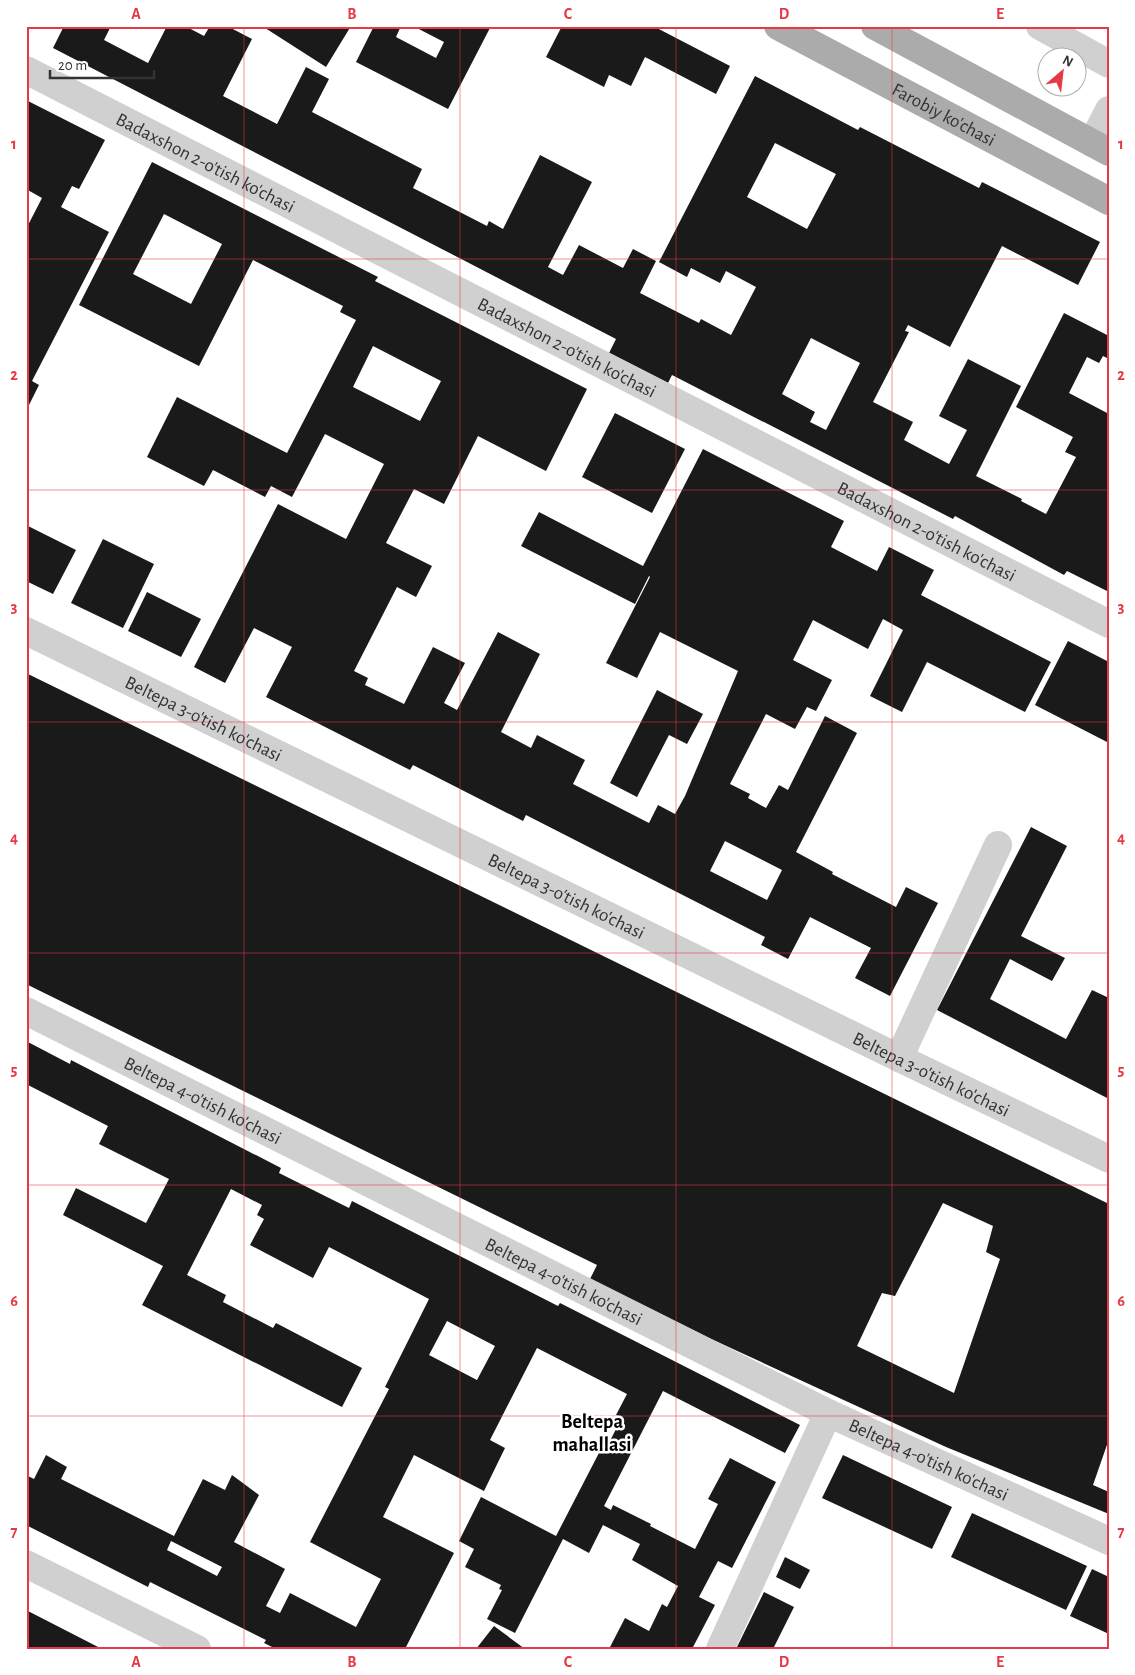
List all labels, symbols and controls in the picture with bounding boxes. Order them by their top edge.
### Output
text: A [131,6,141,22]
text: B [347,6,357,22]
text: C [564,6,573,22]
text: D [779,6,790,22]
text: E [996,6,1004,22]
scale bar [50,48,154,80]
north arrow [1038,48,1088,98]
text: N [1060,53,1075,70]
text: 20 m [58,58,87,73]
street label: Farobiy ko'chasi [889,80,998,150]
street label: Badaxshon 2-o'tish ko'chasi [113,110,298,217]
text: 1 [11,136,17,152]
text: 1 [1118,136,1124,152]
street label: Badaxshon 2-o'tish ko'chasi [474,295,659,402]
text: 2 [10,367,18,383]
text: 2 [1117,367,1125,383]
street label: Badaxshon 2-o'tish ko'chasi [834,479,1019,586]
text: 3 [11,599,18,615]
text: 3 [1118,599,1125,615]
street label: Beltepa 3-o'tish ko'chasi [122,673,285,766]
text: 4 [10,830,18,846]
text: 4 [1117,830,1125,846]
street label: Beltepa 3-o'tish ko'chasi [485,851,648,943]
street label: Beltepa 3-o'tish ko'chasi [849,1029,1013,1121]
street label: Beltepa 4-o'tish ko'chasi [121,1054,284,1148]
text: 5 [11,1062,18,1078]
text: 5 [1118,1062,1125,1078]
street label: Beltepa 4-o'tish ko'chasi [482,1235,645,1329]
text: 6 [10,1293,18,1309]
text: 6 [1117,1293,1125,1309]
district label: Beltepa mahallasi [552,1412,632,1455]
street label: Beltepa 4-o'tish ko'chasi [846,1416,1011,1505]
text: 7 [11,1524,18,1540]
text: 7 [1118,1524,1125,1540]
text: A [131,1654,141,1670]
text: B [347,1654,357,1670]
text: C [564,1654,573,1670]
text: D [779,1654,790,1670]
text: E [996,1654,1004,1670]

